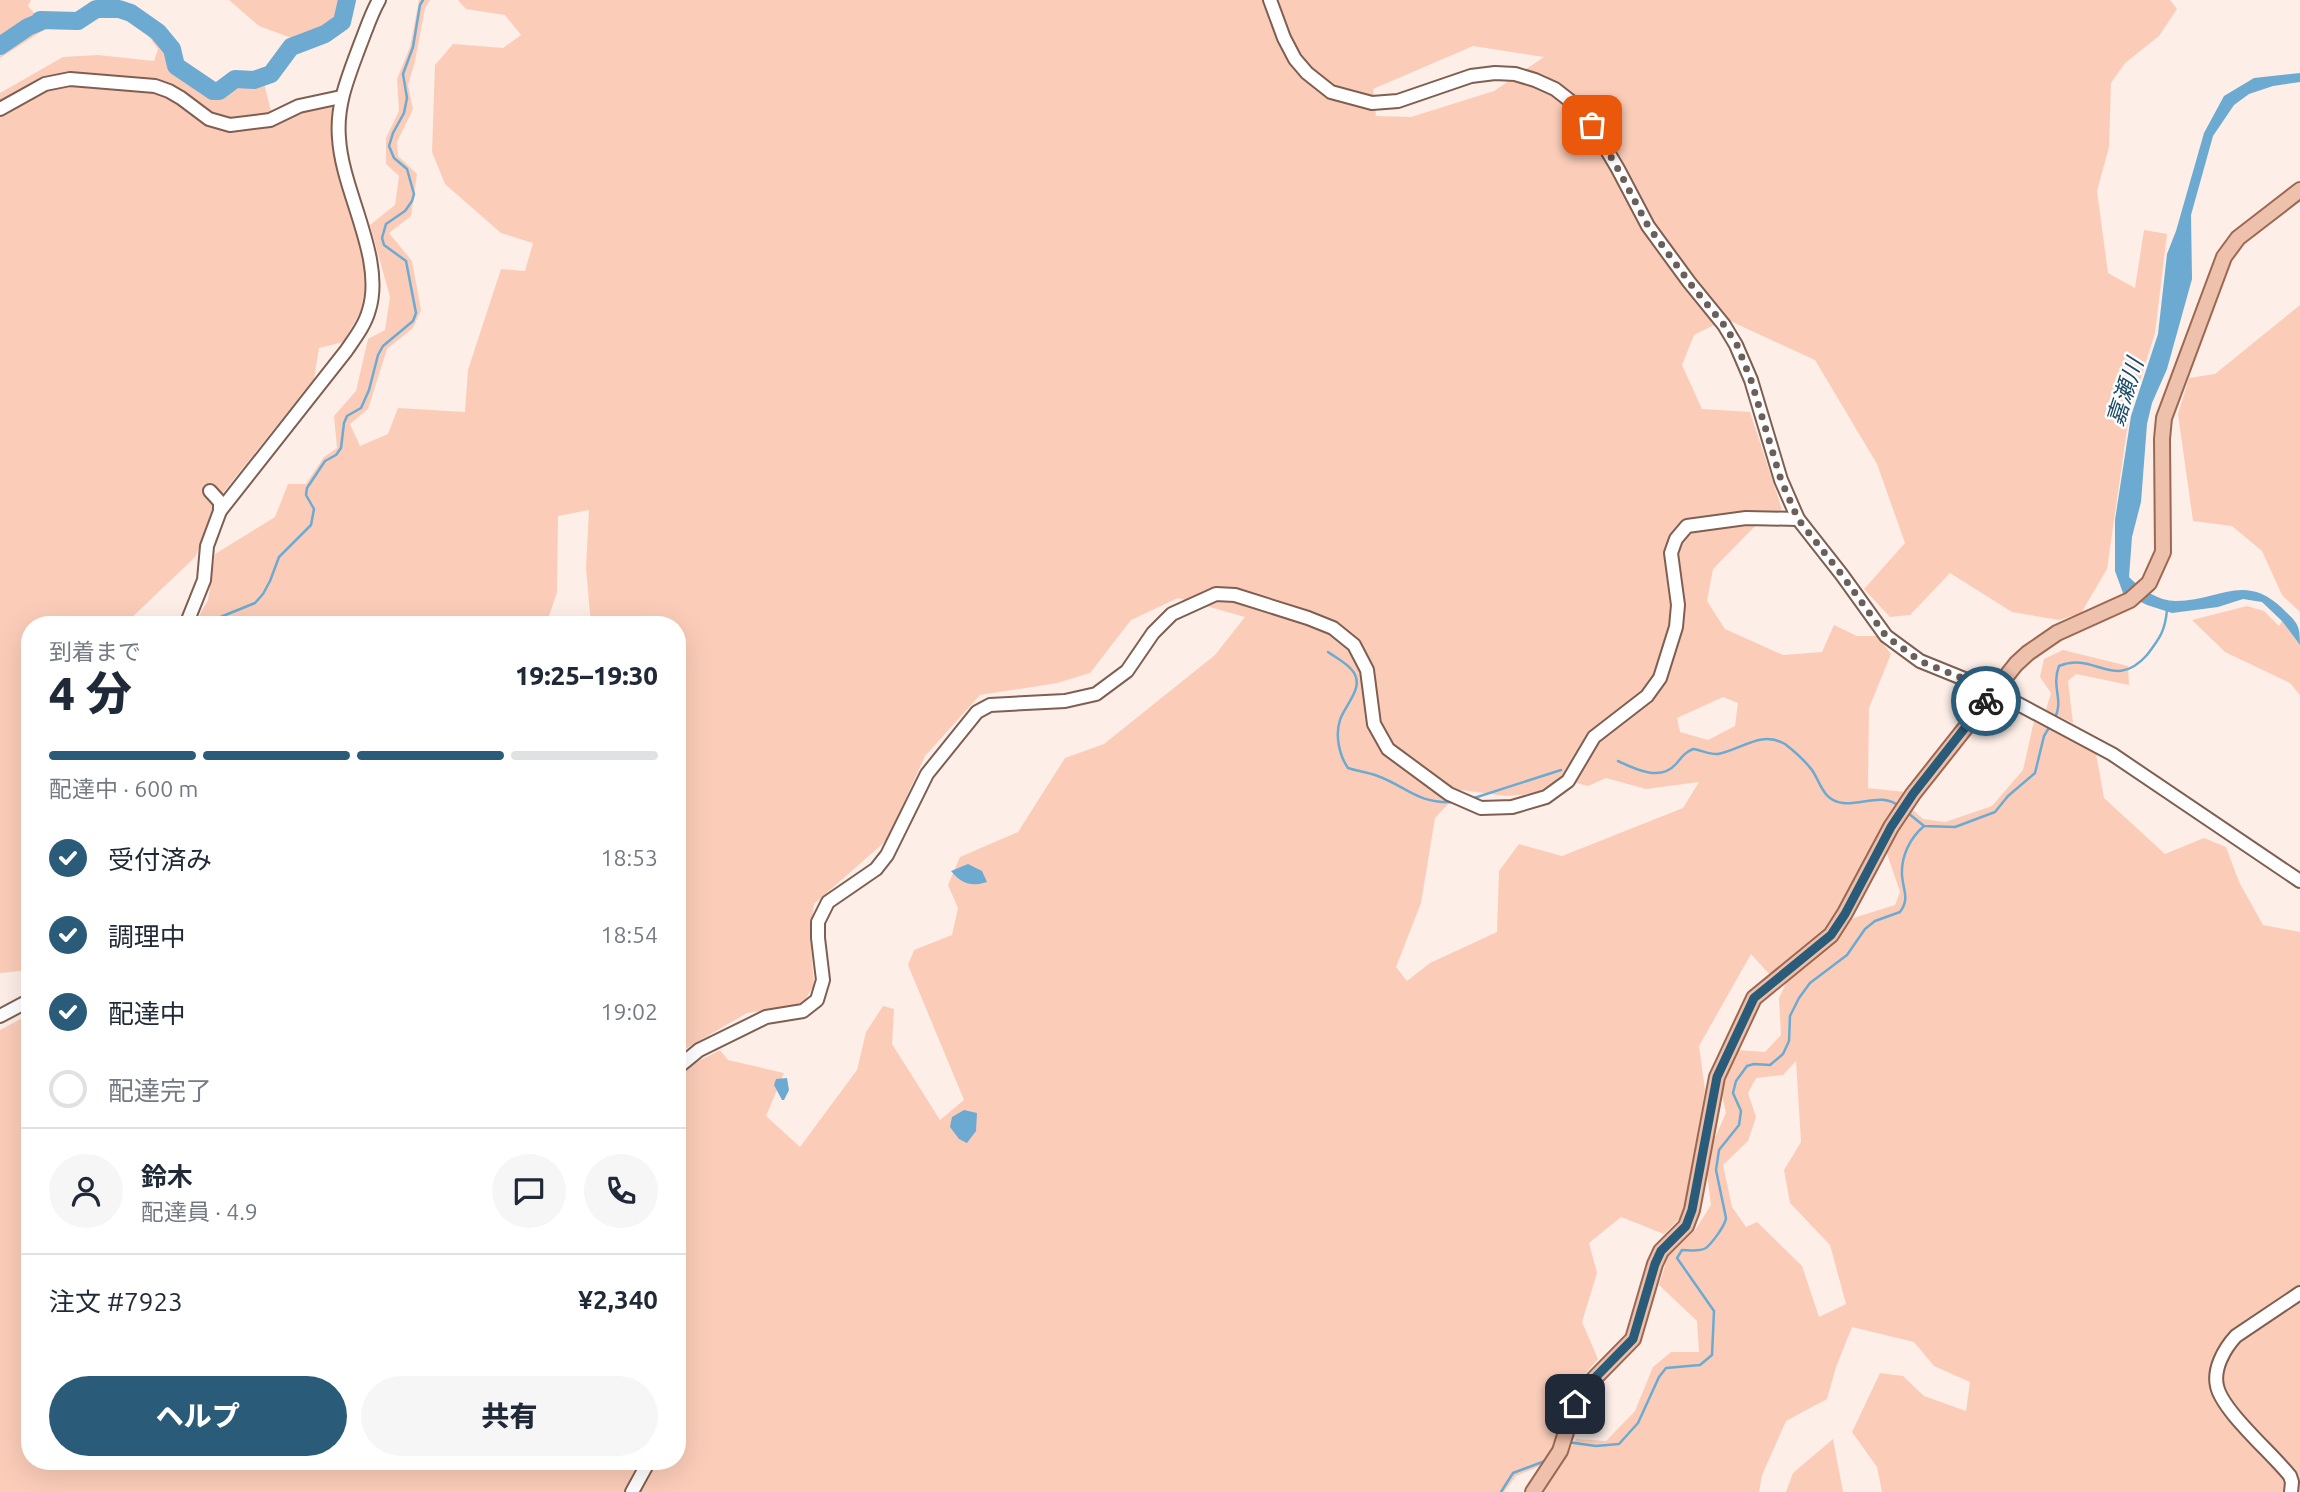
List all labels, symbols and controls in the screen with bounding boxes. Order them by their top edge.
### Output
pin [1562,95,1622,155]
icon: bag [1573,106,1611,144]
water label: 嘉瀬川 [2102,352,2148,429]
text: 到着まで [49,639,141,664]
text: 19:25–19:30 [515,661,658,690]
courier [1951,666,2021,736]
text: 4 分 [49,667,132,719]
icon: bike [1967,682,2005,720]
text: 配達中 · 600 m [49,776,198,801]
icon: check [49,839,87,877]
text: 受付済み [108,845,212,874]
text: 18:53 [600,845,658,870]
icon: check [49,916,87,954]
text: 調理中 [108,922,186,951]
text: 18:54 [600,922,658,947]
icon: check [49,993,87,1031]
text: 配達中 [108,999,186,1028]
text: 19:02 [600,999,658,1024]
text: 配達完了 [108,1076,212,1105]
button: person [49,1154,123,1228]
button: chat [492,1154,566,1228]
button: phone [584,1154,658,1228]
text: 鈴木 [141,1162,193,1191]
text: 配達員 · 4.9 [141,1199,258,1224]
text: ¥2,340 [578,1285,658,1314]
text: 注文 #7923 [49,1287,183,1316]
pin [1545,1374,1605,1434]
button: ヘルプ [49,1376,347,1456]
button: 共有 [361,1376,658,1456]
icon: home [1556,1385,1594,1423]

